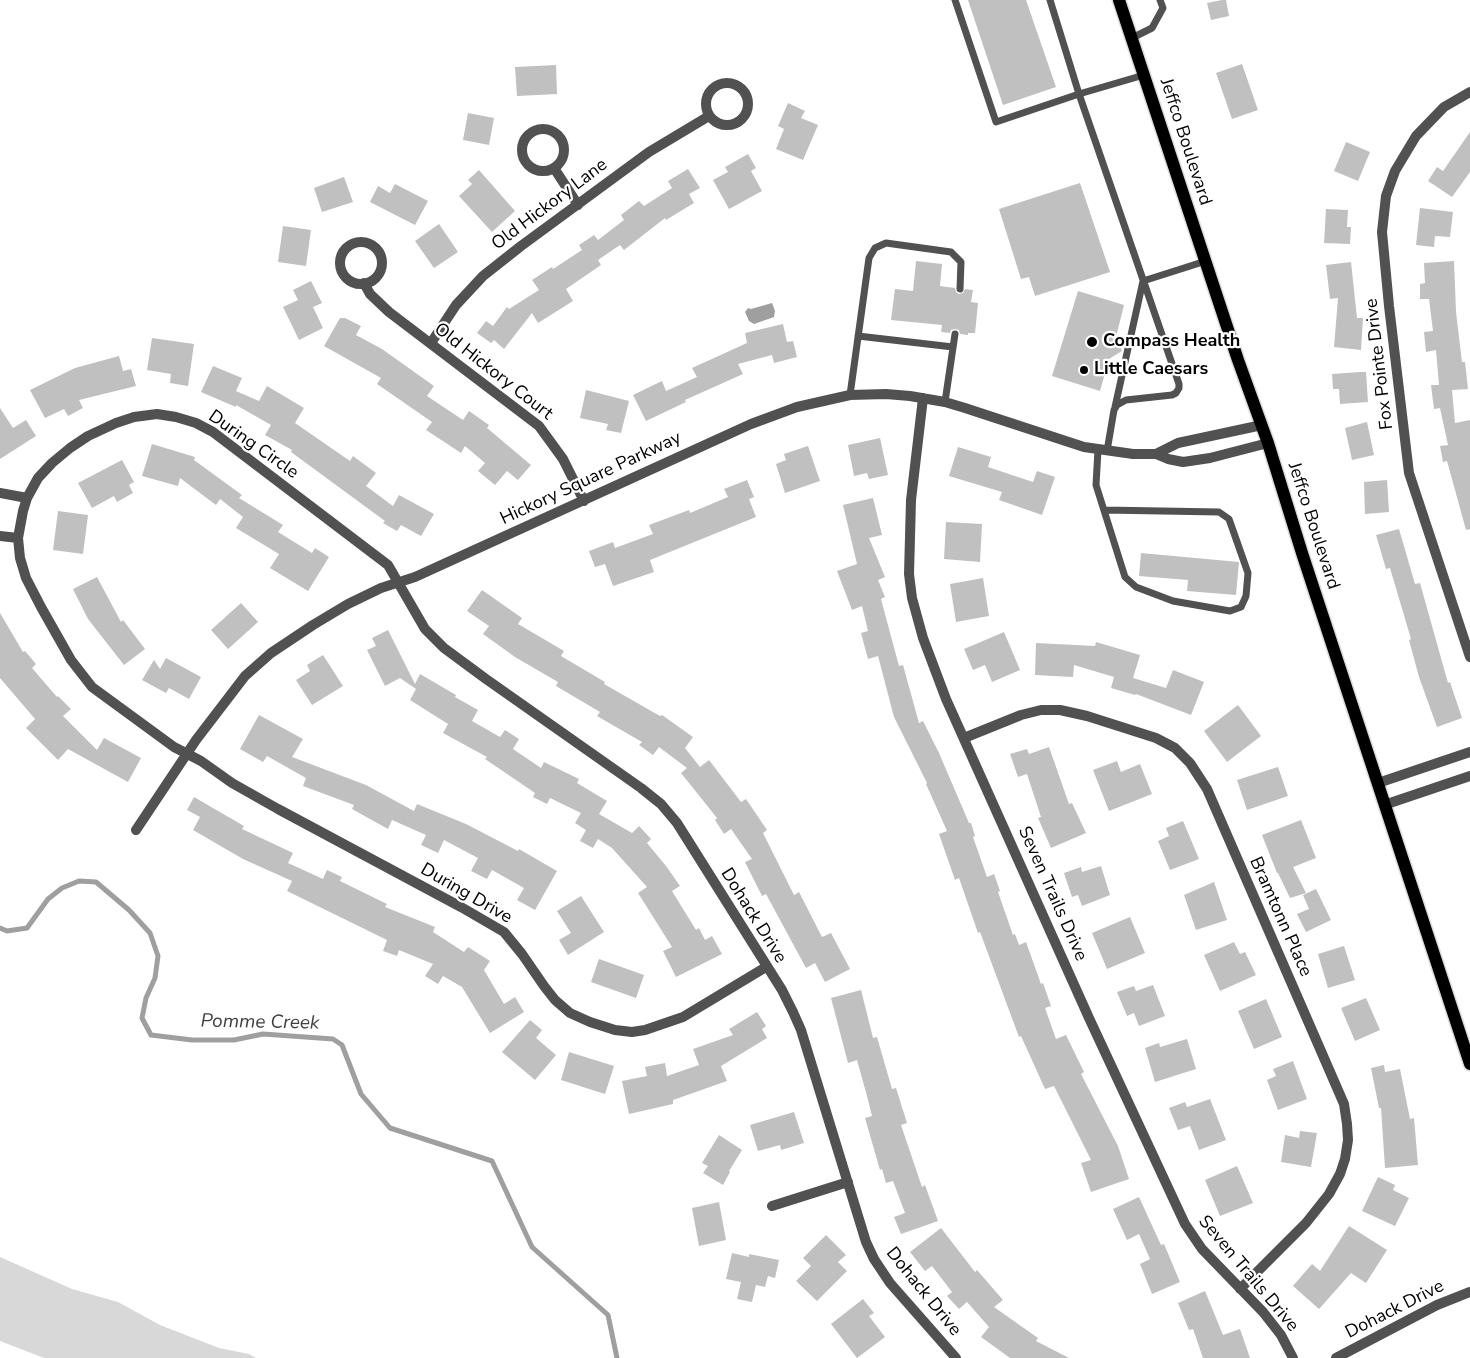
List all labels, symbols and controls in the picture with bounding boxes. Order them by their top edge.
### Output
street label: Jeffco Boulevard [1154,76,1216,208]
street label: Old Hickory Lane [488,155,612,255]
street label: Fox Pointe Drive [1361,297,1399,431]
street label: Old Hickory Court [429,319,557,425]
place label: Compass Health [1103,331,1240,353]
marker: Compass Health [1085,335,1099,349]
place label: Little Caesars [1094,359,1208,381]
marker: Little Caesars [1078,364,1090,376]
street label: During Circle [204,406,302,484]
street label: Hickory Square Parkway [497,428,685,530]
street label: Jeffco Boulevard [1282,460,1344,592]
street label: Seven Trails Drive [1013,823,1091,965]
street label: Bramtonn Place [1244,854,1316,980]
street label: During Drive [416,859,516,929]
street label: Dohack Drive [715,865,791,967]
water label: Pomme Creek [200,1011,320,1035]
street label: Seven Trails Drive [1193,1212,1303,1336]
street label: Dohack Drive [881,1243,965,1341]
street label: Dohack Drive [1342,1276,1448,1344]

